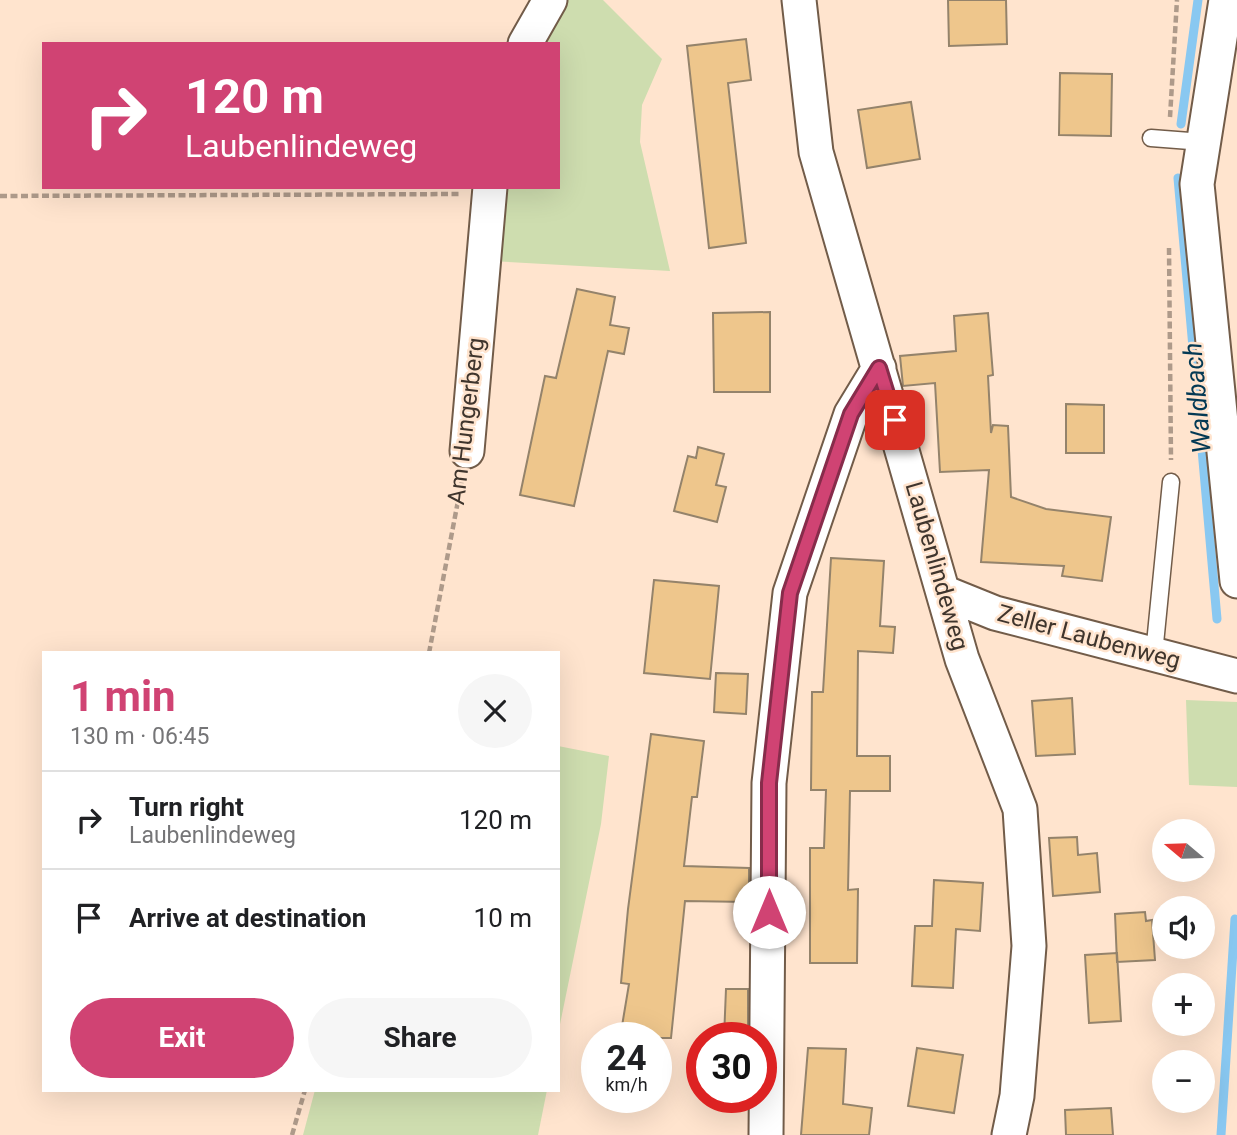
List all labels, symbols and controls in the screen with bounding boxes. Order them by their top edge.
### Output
text: 120 m [185,68,324,125]
icon: right [70,70,161,161]
text: Laubenlindeweg [185,127,417,165]
street label: Am Hungerberg [442,336,490,506]
water label: Waldbach [1177,341,1217,455]
pin [865,390,925,450]
icon: arrive [876,401,914,439]
street label: Laubenlindeweg [900,478,974,654]
street label: Zeller Laubenweg [994,599,1184,675]
text: 1 min [70,672,176,721]
button: close [458,674,532,748]
text: 130 m · 06:45 [70,723,209,750]
text: Turn right [129,792,244,822]
icon: right [70,801,108,839]
text: 120 m [459,805,532,835]
north arrow [1152,819,1214,882]
map controls [1152,819,1215,1113]
text: Laubenlindeweg [129,822,296,849]
position arrow [732,875,806,949]
button: sound [1152,896,1215,959]
icon: arrive [70,899,108,937]
text: Arrive at destination [129,903,366,933]
text: 10 m [474,903,532,933]
button: + [1152,973,1215,1036]
button: Exit [70,998,294,1078]
button: Share [308,998,532,1078]
speed limit sign: 30 [686,1022,777,1113]
text: 24 [606,1038,647,1079]
button: − [1152,1050,1215,1113]
text: km/h [605,1074,648,1095]

